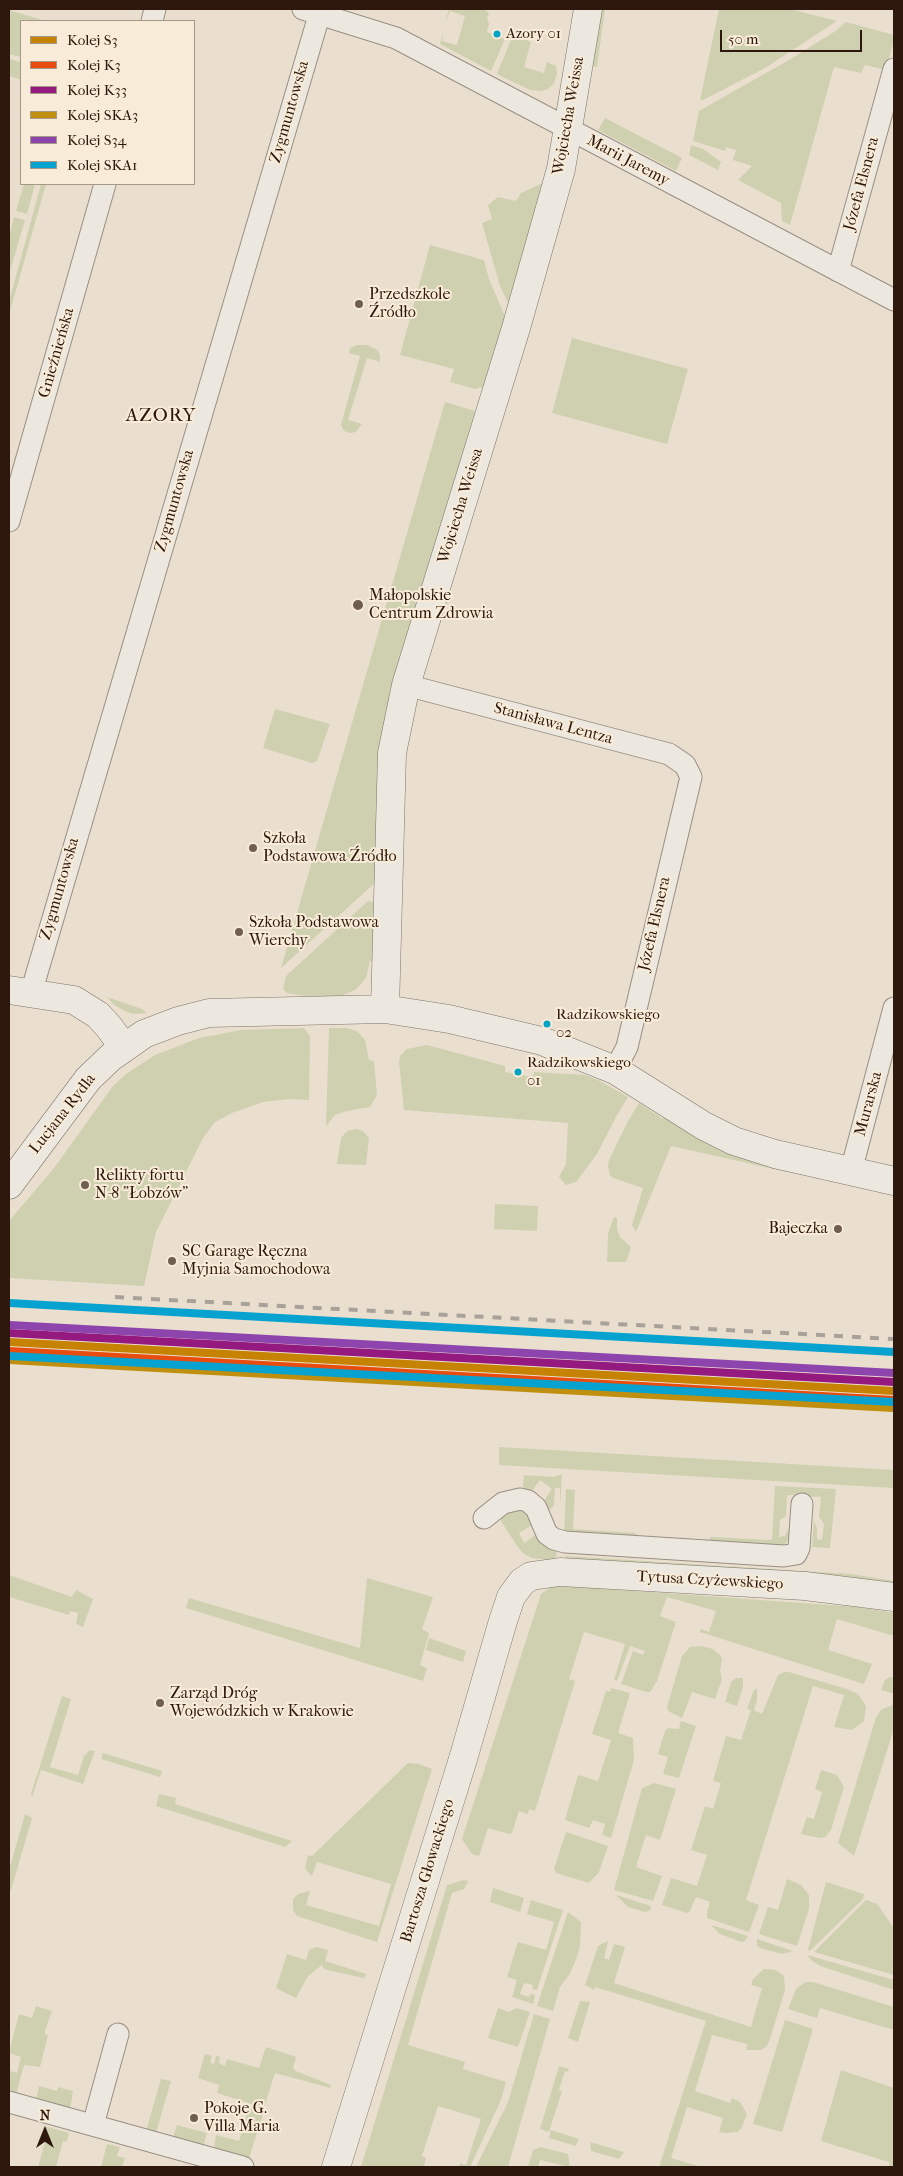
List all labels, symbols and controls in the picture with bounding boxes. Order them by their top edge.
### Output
legend [20,20,195,185]
scale bar [723,20,866,52]
place label: Azory 01 [506,25,561,43]
marker: Azory 01 [492,29,502,39]
text: 50 m [728,30,758,48]
text: Kolej S3 [67,31,118,49]
street label: Wojciecha Weissa [549,55,589,177]
text: Kolej K3 [67,56,121,74]
street label: Zygmuntowska [266,59,314,165]
text: Kolej K33 [67,81,127,99]
text: Kolej SKA3 [67,106,138,124]
text: Kolej S34 [67,131,126,149]
street label: Marii Jaremy [583,131,673,191]
street label: Józefa Elsnera [840,135,884,233]
text: Kolej SKA1 [67,156,137,174]
place label: Przedszkole Źródło [369,285,450,323]
marker: Przedszkole Źródło [353,298,365,310]
street label: Gnieźnieńska [35,306,79,400]
district label: AZORY [125,405,197,427]
street label: Wojciecha Weissa [434,446,488,566]
street label: Zygmuntowska [151,448,199,554]
place label: Małopolskie Centrum Zdrowia [369,586,493,624]
marker: Małopolskie Centrum Zdrowia [351,598,365,612]
street label: Stanisława Lentza [491,699,615,749]
place label: Szkoła Podstawowa Źródło [263,829,397,867]
street label: Zygmuntowska [36,836,84,942]
marker: Szkoła Podstawowa Źródło [247,842,259,854]
street label: Józefa Elsnera [635,875,675,973]
place label: Szkoła Podstawowa Wierchy [249,913,379,951]
marker: Szkoła Podstawowa Wierchy [233,926,245,938]
place label: Radzikowskiego 02 [556,1006,660,1041]
marker: Radzikowskiego 02 [542,1019,552,1029]
place label: Radzikowskiego 01 [527,1054,631,1089]
marker: Radzikowskiego 01 [513,1067,523,1077]
street label: Lucjana Rydla [26,1070,100,1158]
street label: Murarska [851,1070,887,1138]
place label: Relikty fortu N-8 "Łobzów" [95,1166,188,1204]
marker: Relikty fortu N-8 "Łobzów" [79,1179,91,1191]
place label: Bajeczka [769,1219,828,1239]
marker: Bajeczka [832,1223,844,1235]
place label: SC Garage Ręczna Myjnia Samochodowa [182,1242,330,1280]
marker: SC Garage Ręczna Myjnia Samochodowa [166,1255,178,1267]
street label: Tytusa Czyżewskiego [636,1568,784,1594]
place label: Zarząd Dróg Wojewódzkich w Krakowie [170,1684,354,1722]
marker: Zarząd Dróg Wojewódzkich w Krakowie [154,1697,166,1709]
street label: Bartosza Głowackiego [397,1797,459,1945]
place label: Pokoje G. Villa Maria [204,2099,280,2137]
north arrow [20,2106,70,2156]
text: N [40,2107,50,2124]
marker: Pokoje G. Villa Maria [188,2112,200,2124]

